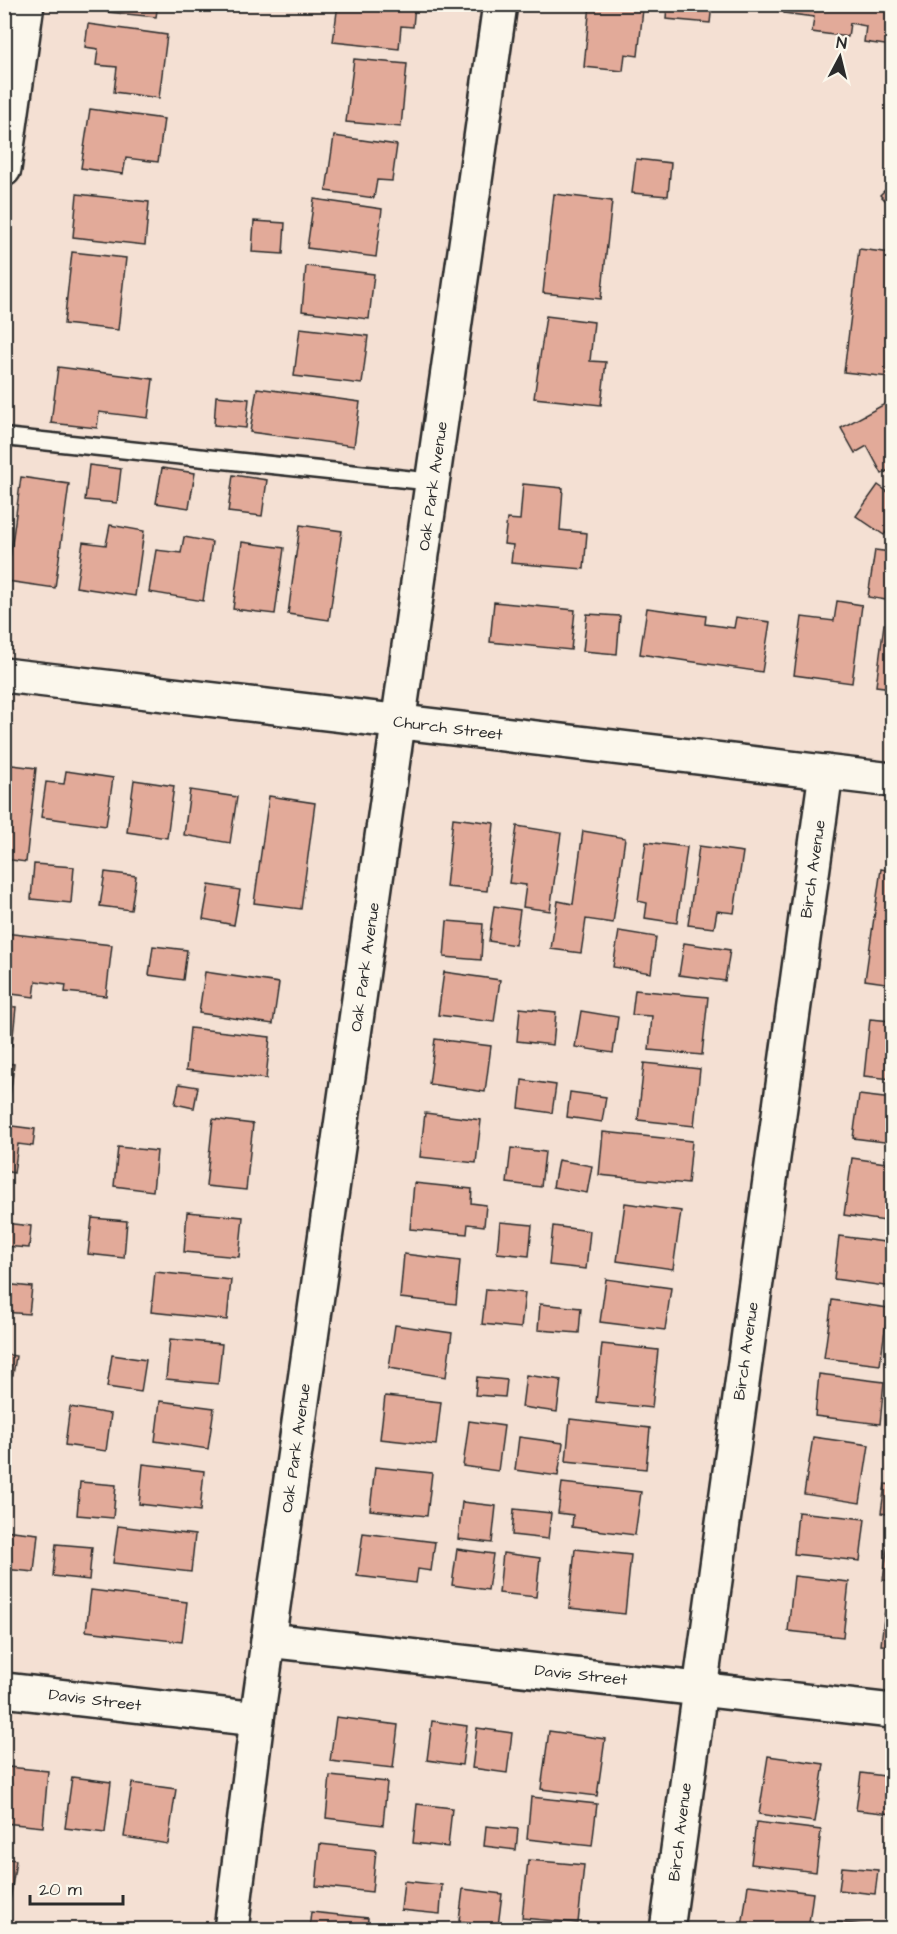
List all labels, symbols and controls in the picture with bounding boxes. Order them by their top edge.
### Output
north arrow [810,27,870,87]
text: N [835,32,848,55]
street label: Oak Park Avenue [413,420,453,552]
street label: Church Street [392,710,504,746]
street label: Birch Avenue [795,818,831,920]
street label: Oak Park Avenue [345,901,385,1033]
street label: Birch Avenue [728,1300,764,1402]
street label: Oak Park Avenue [276,1382,316,1514]
street label: Davis Street [534,1659,629,1691]
street label: Davis Street [47,1683,143,1717]
street label: Birch Avenue [663,1781,697,1883]
scale bar [30,1868,123,1906]
text: 20 m [39,1877,82,1902]

